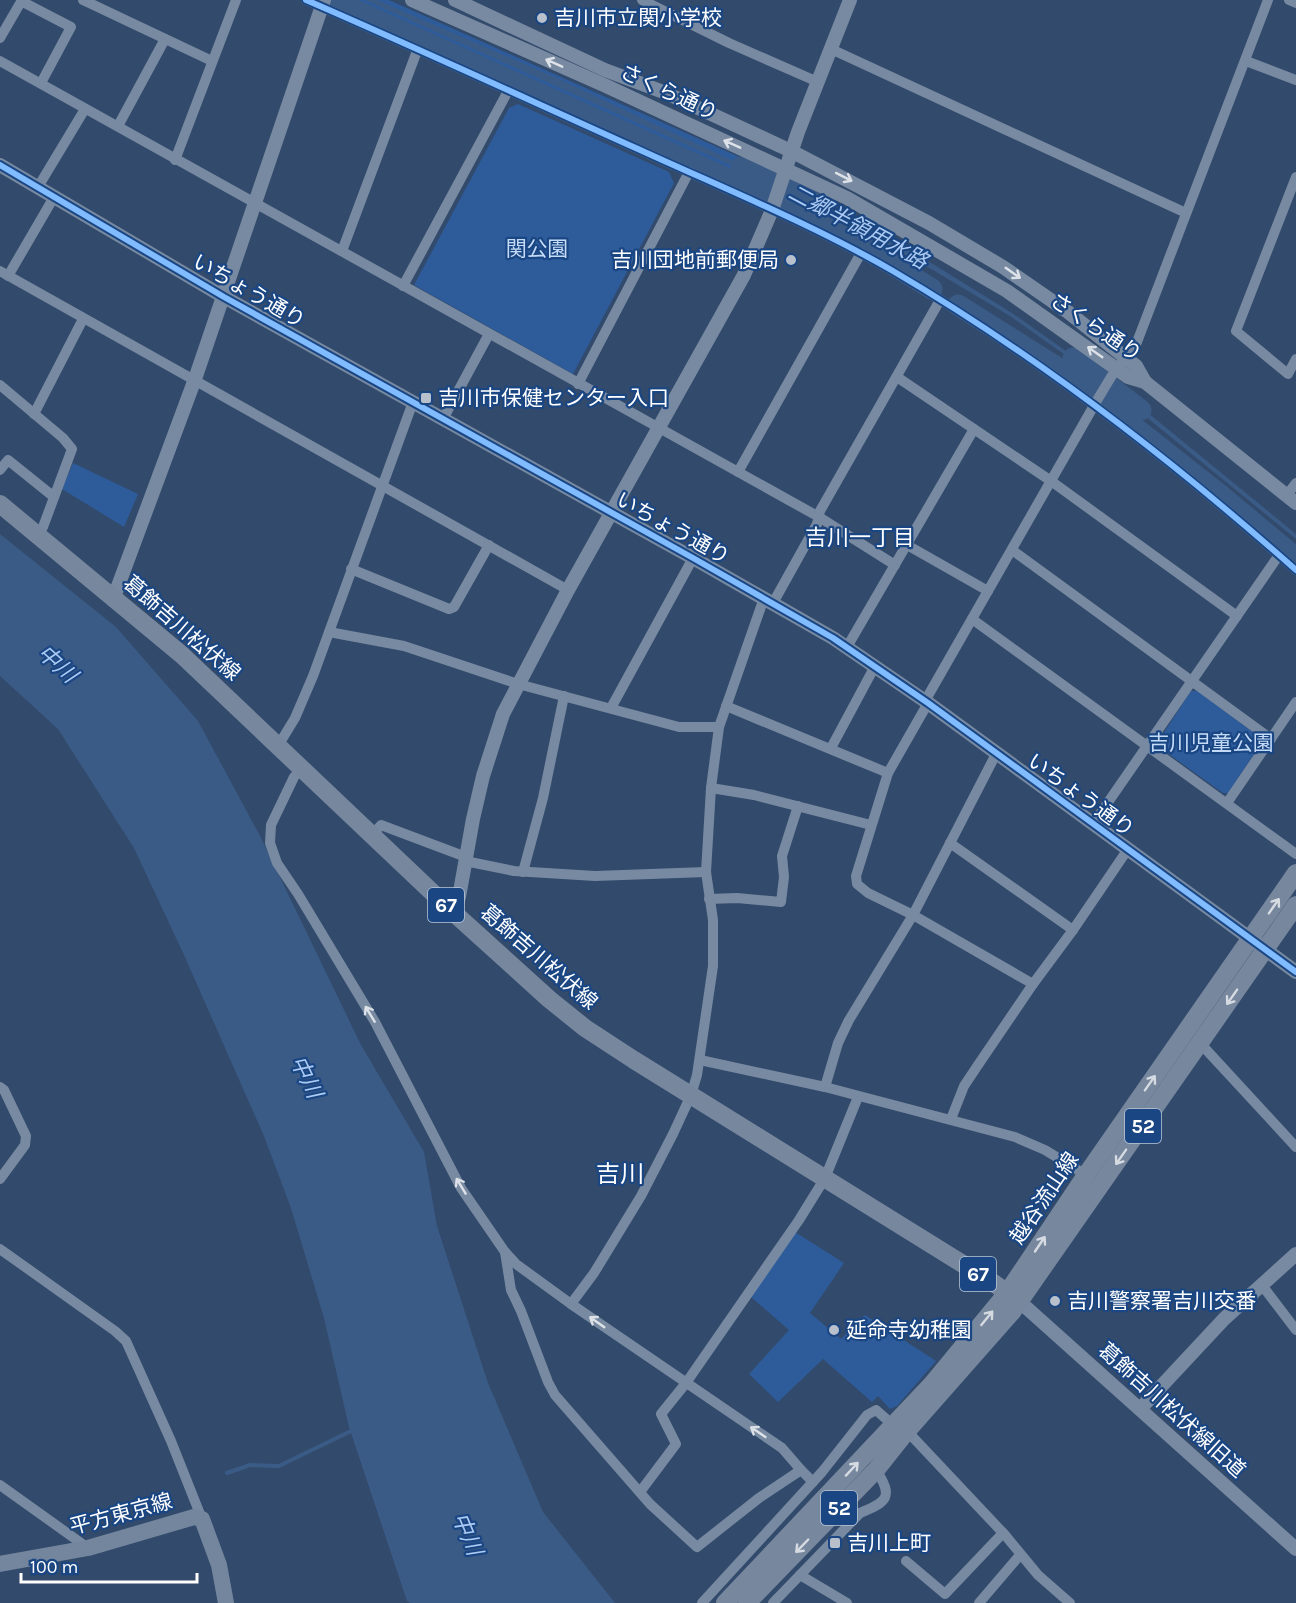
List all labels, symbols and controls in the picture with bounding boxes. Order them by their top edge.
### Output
place label: 吉川市立関小学校 [554,6,722,30]
marker: 吉川市立関小学校 [535,11,549,25]
one-way arrow [546,57,564,68]
street label: さくら通り [616,59,722,125]
one-way arrow [723,137,741,149]
one-way arrow [834,172,852,183]
water label: 二郷半領用水路 [784,179,934,276]
park label: 関公園 [506,237,569,261]
place label: 吉川団地前郵便局 [611,248,779,272]
street label: いちょう通り [188,249,310,333]
marker: 吉川団地前郵便局 [784,253,798,267]
one-way arrow [1005,267,1021,280]
street label: さくら通り [1046,288,1146,366]
one-way arrow [1087,346,1104,358]
place label: 吉川市保健センター入口 [438,386,669,410]
marker: 吉川市保健センター入口 [419,391,433,405]
street label: いちょう通り [612,487,734,569]
district label: 吉川一丁目 [805,525,915,551]
street label: 葛飾吉川松伏線 [119,571,245,685]
water label: 中川 [32,640,84,690]
park label: 吉川児童公園 [1148,731,1274,755]
street label: いちょう通り [1023,748,1139,842]
road number: 67 [428,888,464,922]
one-way arrow [1268,898,1280,914]
street label: 葛飾吉川松伏線 [476,900,602,1014]
one-way arrow [1226,988,1238,1004]
one-way arrow [363,1006,375,1023]
water label: 中川 [285,1052,328,1104]
one-way arrow [1144,1075,1156,1092]
road number: 52 [1125,1109,1161,1143]
street label: 越谷流山線 [1005,1148,1083,1248]
one-way arrow [1115,1148,1127,1165]
district label: 吉川 [596,1160,644,1188]
one-way arrow [454,1178,466,1195]
one-way arrow [1034,1237,1046,1253]
road number: 67 [960,1257,996,1291]
place label: 吉川警察署吉川交番 [1067,1289,1256,1313]
marker: 吉川警察署吉川交番 [1048,1294,1062,1308]
one-way arrow [980,1310,993,1326]
one-way arrow [589,1316,605,1328]
place label: 延命寺幼稚園 [846,1318,972,1342]
marker: 延命寺幼稚園 [827,1323,841,1337]
street label: 葛飾吉川松伏線旧道 [1094,1338,1250,1482]
one-way arrow [750,1426,766,1438]
one-way arrow [845,1461,859,1476]
street label: 平方東京線 [67,1489,175,1539]
road number: 52 [821,1491,857,1525]
water label: 中川 [446,1509,488,1561]
place label: 吉川上町 [847,1531,931,1555]
marker: 吉川上町 [828,1536,842,1550]
one-way arrow [796,1538,810,1553]
scale bar [21,1546,196,1584]
text: 100 m [30,1556,78,1578]

